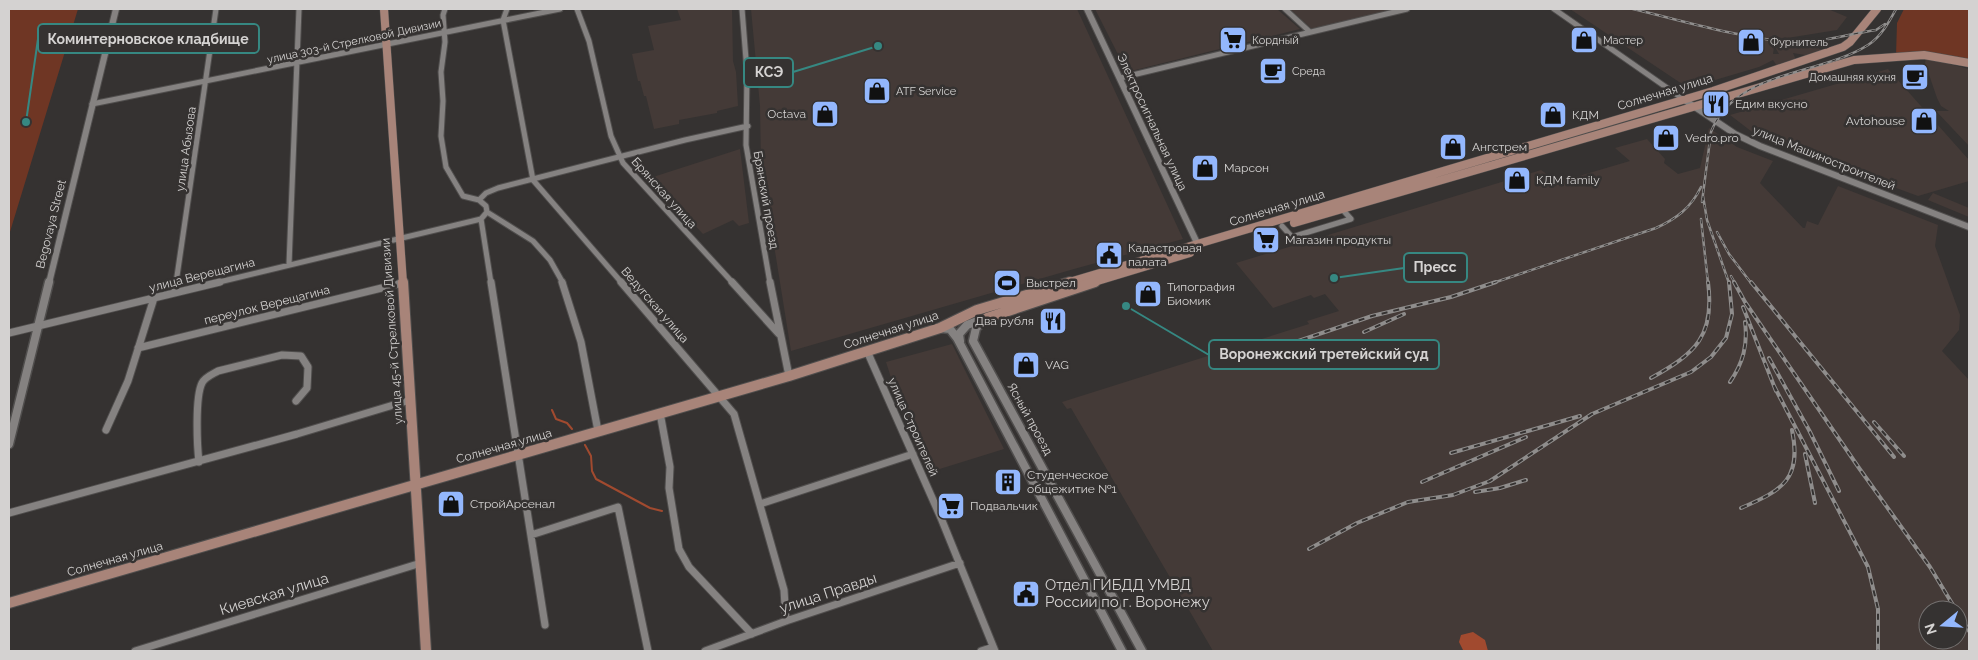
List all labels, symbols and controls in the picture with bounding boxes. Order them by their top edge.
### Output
street label: улица 303-й Стрелковой Дивизии [266,17,442,66]
callout: Коминтерновское кладбище [38,24,259,53]
supermarket icon: Кордный [1218,25,1248,55]
shop icon: Мастер [1569,25,1599,55]
shop icon: Фурнитель [1736,27,1766,57]
text: Коминтерновское кладбище [47,31,249,47]
place label: Кордный [1252,34,1299,47]
place label: Мастер [1603,34,1643,47]
place label: Фурнитель [1770,36,1829,49]
street label: Электросигнальная улица [1114,51,1190,193]
cafe icon: Среда [1258,56,1288,86]
callout: КСЭ [744,58,793,87]
cafe icon: Домашняя кухня [1900,62,1930,92]
text: КСЭ [755,64,783,80]
place label: Среда [1292,65,1325,78]
street label: Солнечная улица [1616,71,1714,113]
place label: Домашняя кухня [1809,71,1896,84]
shop icon: ATF Service [862,76,892,106]
place label: ATF Service [896,85,957,98]
restaurant icon: Едим вкусно [1701,89,1731,119]
place label: Едим вкусно [1735,97,1808,111]
shop icon: Octava [810,99,840,129]
shop icon: КДМ [1538,100,1568,130]
street label: улица Абызова [173,106,199,192]
shop icon: Avtohouse [1909,106,1939,136]
place label: Octava [767,107,806,121]
place label: КДМ [1572,108,1599,122]
place label: Avtohouse [1846,114,1905,128]
shop icon: Vedro.pro [1651,123,1681,153]
street label: улица Машиностроителей [1751,123,1897,193]
place label: Vedro.pro [1685,131,1739,145]
shop icon: Ангстрем [1438,132,1468,162]
place label: Ангстрем [1472,140,1527,154]
street label: Брянский проезд [750,150,782,250]
shop icon: Марсон [1190,153,1220,183]
street label: Брянская улица [628,155,700,231]
place label: Марсон [1224,161,1269,175]
shop icon: КДМ family [1502,165,1532,195]
place label: КДМ family [1536,173,1600,187]
street label: Begovaya Street [33,178,69,270]
street label: Солнечная улица [1228,187,1326,229]
supermarket icon: Магазин продукты [1251,225,1281,255]
place label: Магазин продукты [1285,233,1391,247]
street label: улица 45-й Стрелковой Дивизии [379,237,405,425]
public building icon: Кадастровая палата [1094,240,1124,270]
place label: Кадастровая палата [1128,241,1202,269]
callout: Пресс [1404,253,1467,282]
street label: улица Верещагина [148,255,256,295]
text: Пресс [1413,259,1457,275]
street label: Ведугская улица [618,264,692,346]
sports icon: Выстрел [992,268,1022,298]
place label: Выстрел [1026,276,1076,290]
shop icon: Типография Биомик [1133,279,1163,309]
place label: Типография Биомик [1167,280,1235,308]
street label: переулок Верещагина [203,283,331,327]
restaurant icon: Два рубля [1038,306,1068,336]
street label: Солнечная улица [842,308,940,352]
place label: Два рубля [975,314,1034,328]
callout: Воронежский третейский суд [1209,340,1439,369]
text: Воронежский третейский суд [1219,346,1429,362]
shop icon: VAG [1011,350,1041,380]
place label: VAG [1045,358,1069,372]
street label: улица Строителей [885,376,941,478]
street label: Ясный проезд [1004,380,1056,458]
street label: Солнечная улица [455,426,553,466]
building icon: Студенческое общежитие №1 [993,467,1023,497]
place label: Студенческое общежитие №1 [1027,468,1117,496]
shop icon: СтройАрсенал [436,489,466,519]
supermarket icon: Подвальчик [936,491,966,521]
place label: СтройАрсенал [470,497,555,511]
place label: Подвальчик [970,499,1038,513]
street label: Солнечная улица [66,539,164,579]
street label: Киевская улица [217,569,331,619]
street label: улица Правды [777,569,879,617]
place label: Отдел ГИБДД УМВД России по г. Воронежу [1045,576,1210,611]
public building icon: Отдел ГИБДД УМВД России по г. Воронежу [1011,579,1041,609]
north arrow [1918,600,1968,650]
text: N [1921,621,1940,637]

